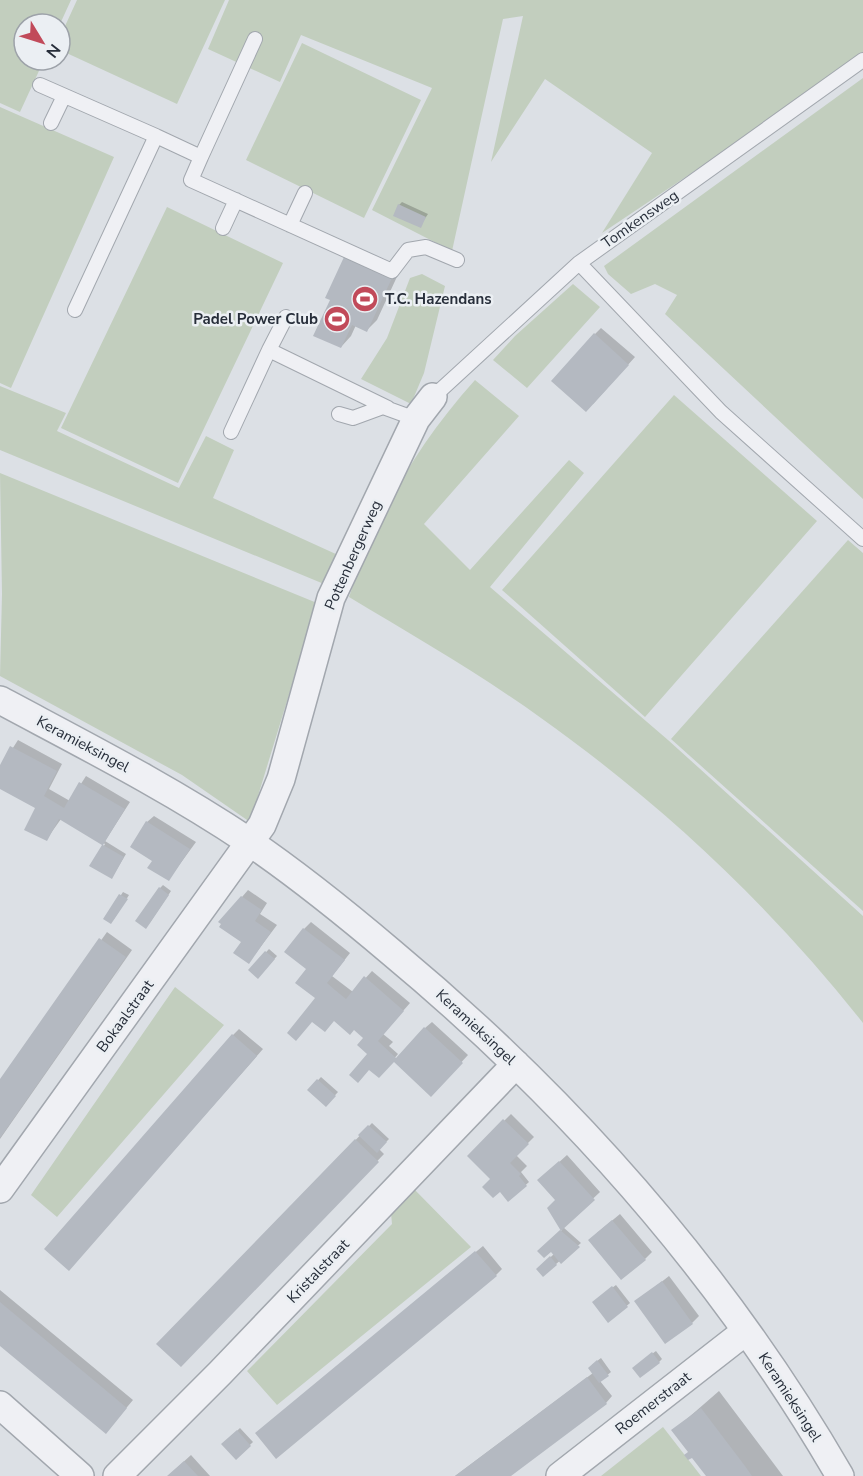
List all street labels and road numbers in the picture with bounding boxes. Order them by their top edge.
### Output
street label: Tomkensweg [598,185,682,253]
street label: Pottenbergerweg [320,497,386,613]
street label: Keramieksingel [33,711,133,777]
street label: Bokaalstraat [92,975,159,1056]
street label: Keramieksingel [432,985,521,1070]
street label: Kristalstraat [282,1234,354,1307]
street label: Keramieksingel [754,1349,827,1446]
street label: Roemerstraat [611,1367,696,1439]

